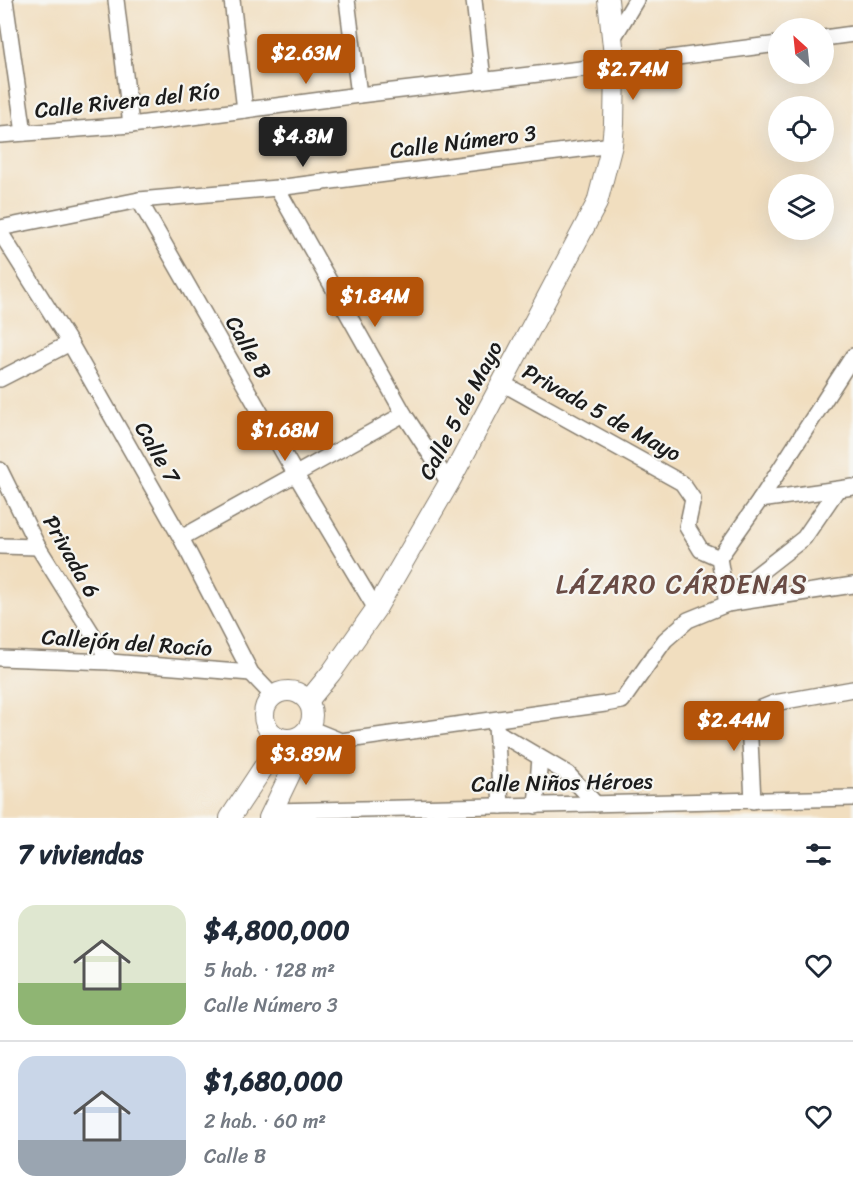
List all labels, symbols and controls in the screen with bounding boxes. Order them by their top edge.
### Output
north arrow [768,18,834,84]
map controls [768,18,834,240]
pin: $2.63M [257,34,355,85]
text: $2.63M [271,36,341,71]
pin: $2.74M [584,50,682,101]
text: $2.74M [597,52,669,87]
street label: Calle Rivera del Río [33,71,222,130]
button: locate [768,96,834,162]
street label: Calle Número 3 [388,113,538,170]
pin: $4.8M [261,117,345,168]
text: $4.8M [273,119,333,154]
button: layers [768,174,834,240]
pin: $1.84M [326,277,424,328]
text: $1.84M [341,279,409,314]
street label: Calle B [215,308,283,387]
street label: Calle 5 de Mayo [407,334,514,487]
street label: Privada 5 de Mayo [515,352,689,472]
pin: $1.68M [236,411,334,462]
text: $1.68M [251,413,319,448]
street label: Calle 7 [124,414,192,492]
street label: Privada 6 [32,507,111,605]
district label: LÁZARO CÁRDENAS [556,561,808,607]
street label: Callejón del Rocío [40,617,213,668]
pin: $2.44M [685,701,783,752]
text: $2.44M [698,703,770,738]
pin: $3.89M [257,735,355,786]
text: $3.89M [270,737,342,772]
street label: Calle Niños Héroes [471,761,653,804]
text: 7 viviendas [18,831,144,877]
icon: filters [802,838,835,871]
text: $4,800,000 [204,907,350,953]
icon: home [66,929,138,1001]
icon: heart [802,949,835,982]
text: 5 hab. · 128 m² [204,953,335,988]
text: Calle Número 3 [204,988,338,1023]
text: $1,680,000 [204,1058,343,1104]
icon: home [66,1080,138,1152]
icon: heart [802,1100,835,1133]
text: 2 hab. · 60 m² [204,1104,326,1139]
text: Calle B [204,1139,266,1174]

